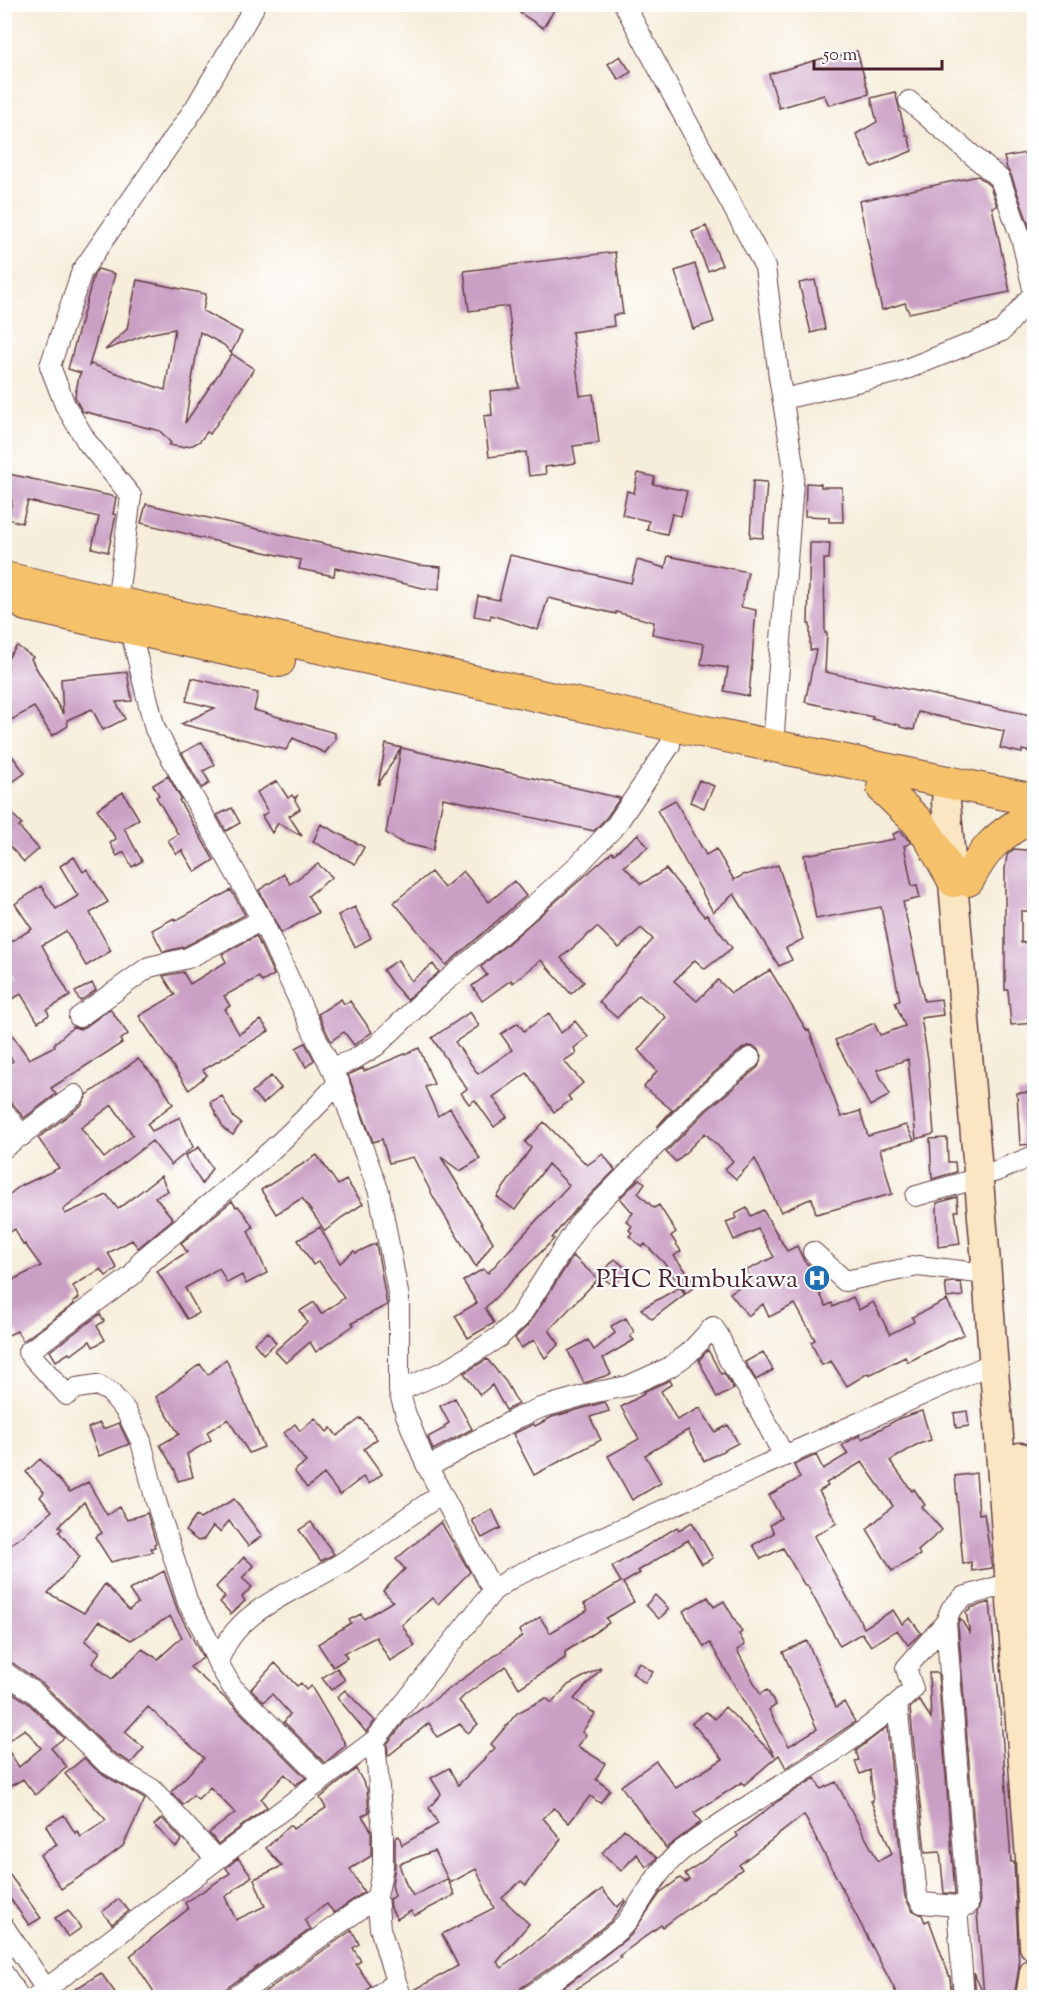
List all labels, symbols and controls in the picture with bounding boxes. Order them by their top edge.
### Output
scale bar [814,33,942,71]
text: 50 m [822,43,858,69]
place label: PHC Rumbukawa [596,1262,798,1299]
hospital icon: PHC Rumbukawa [802,1263,832,1293]

